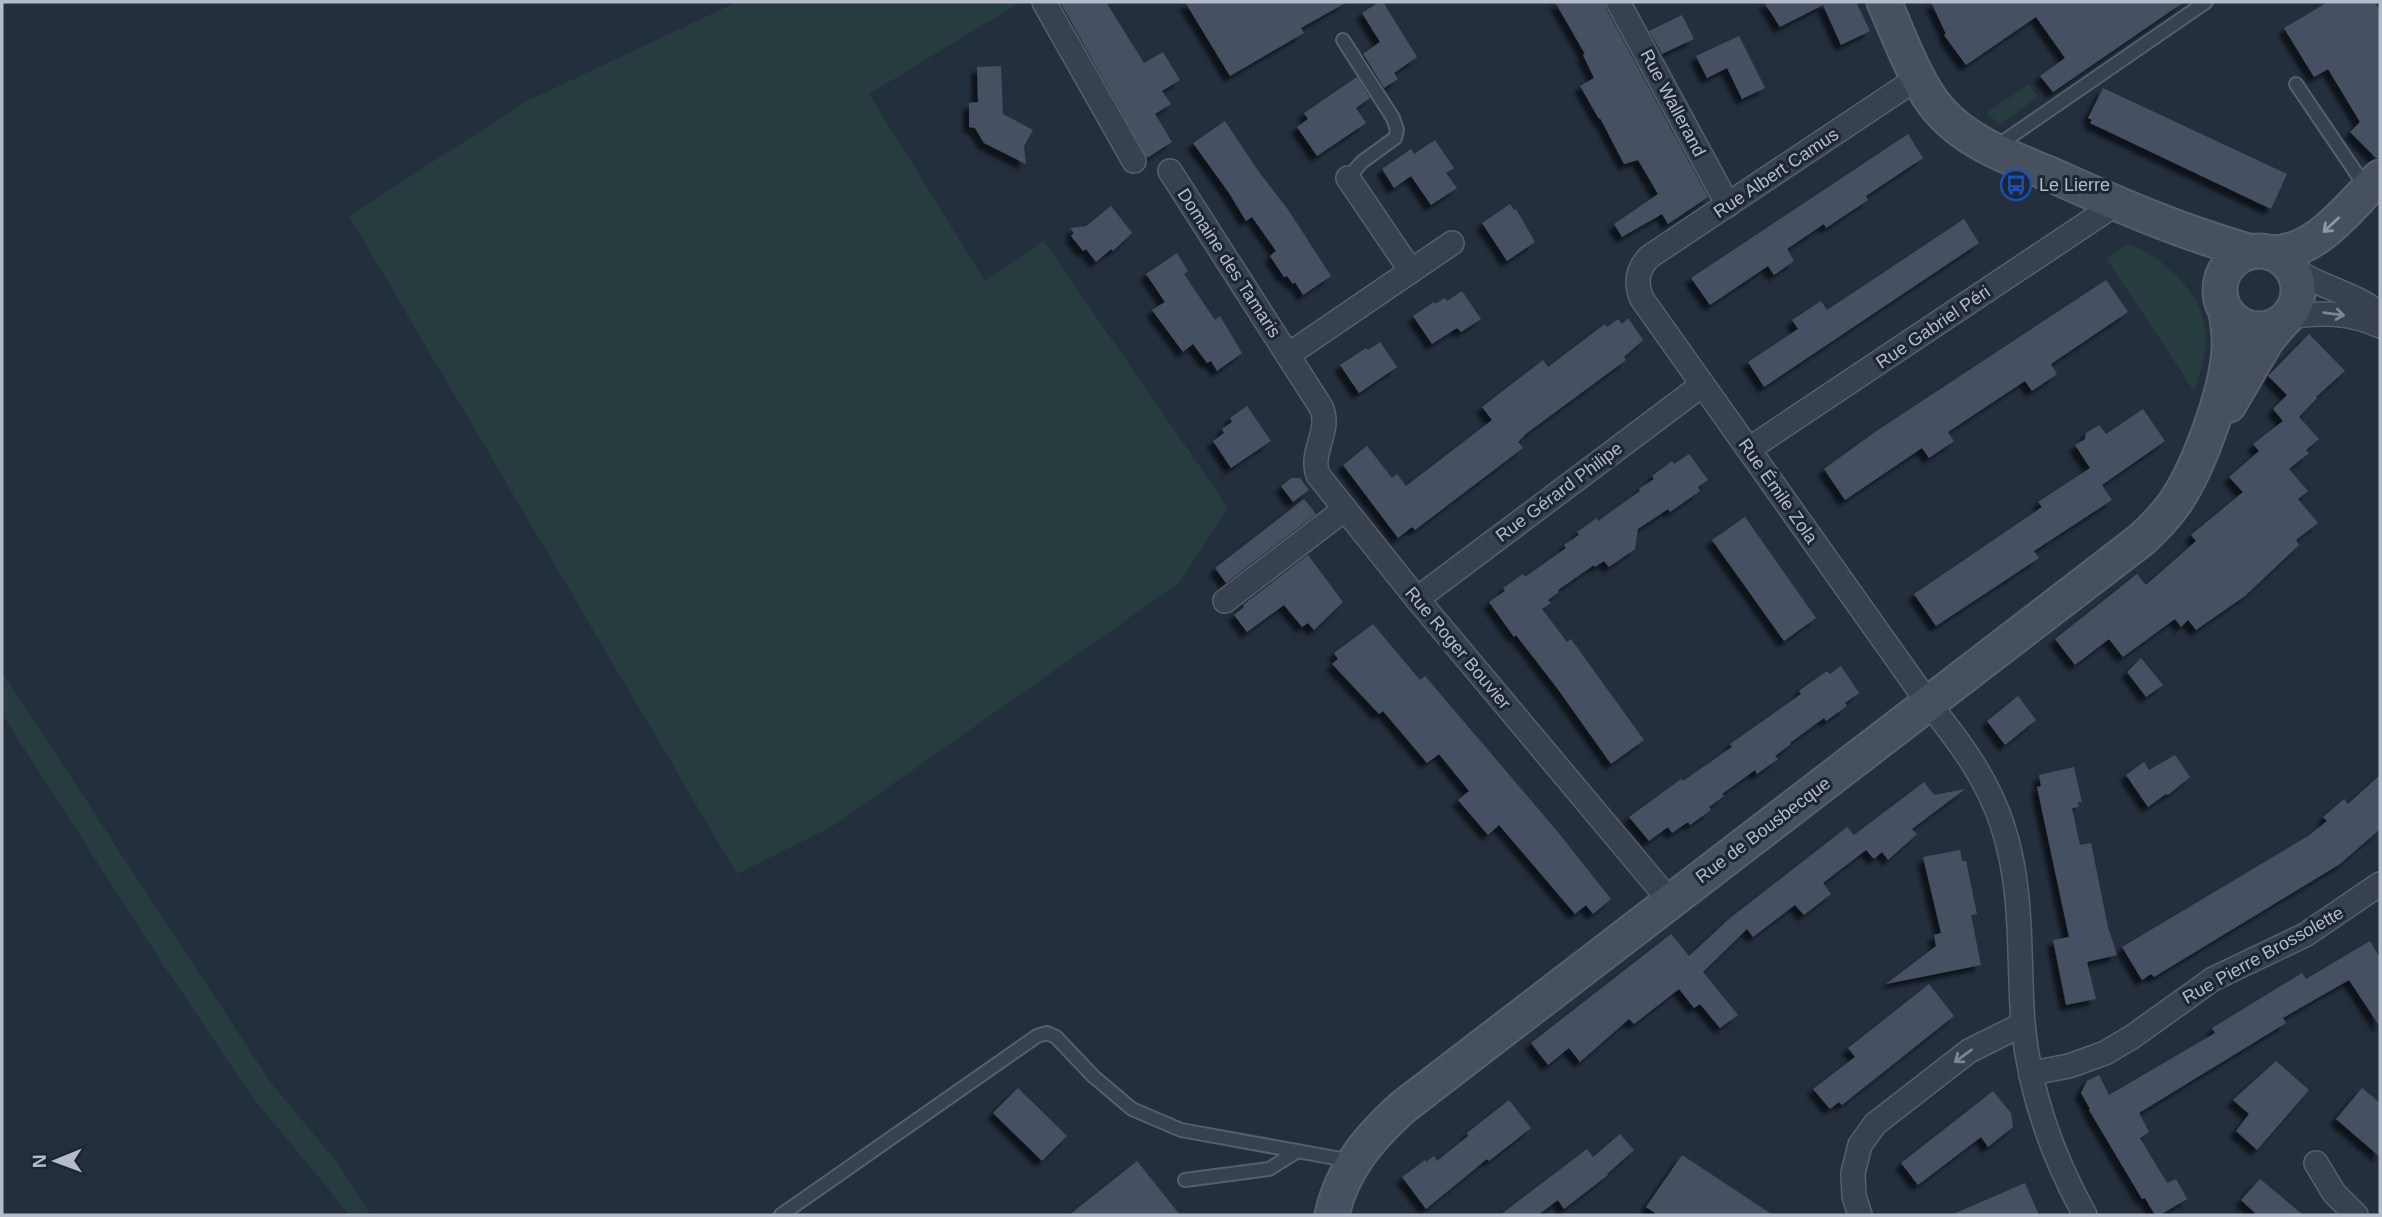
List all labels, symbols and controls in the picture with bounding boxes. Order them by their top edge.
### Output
street label: Rue Wallerand [1636,46,1710,160]
street label: Rue Albert Camus [1710,124,1842,222]
bus stop icon: Le Lierre [1999,168,2033,202]
place label: Le Lierre [2039,175,2110,195]
street label: Domaine des Tamaris [1173,185,1285,341]
one-way arrow [2323,216,2340,233]
street label: Rue Gabriel Péri [1872,282,1994,372]
one-way arrow [2323,308,2345,321]
street label: Rue Émile Zola [1735,435,1822,548]
street label: Rue Gérard Philipe [1492,438,1626,546]
street label: Rue Roger Bouvier [1401,583,1515,713]
street label: Rue de Bousbecque [1692,773,1834,887]
street label: Rue Pierre Brossolette [2179,902,2347,1008]
one-way arrow [1954,1048,1973,1063]
north arrow [21,1126,91,1196]
text: N [29,1154,50,1168]

